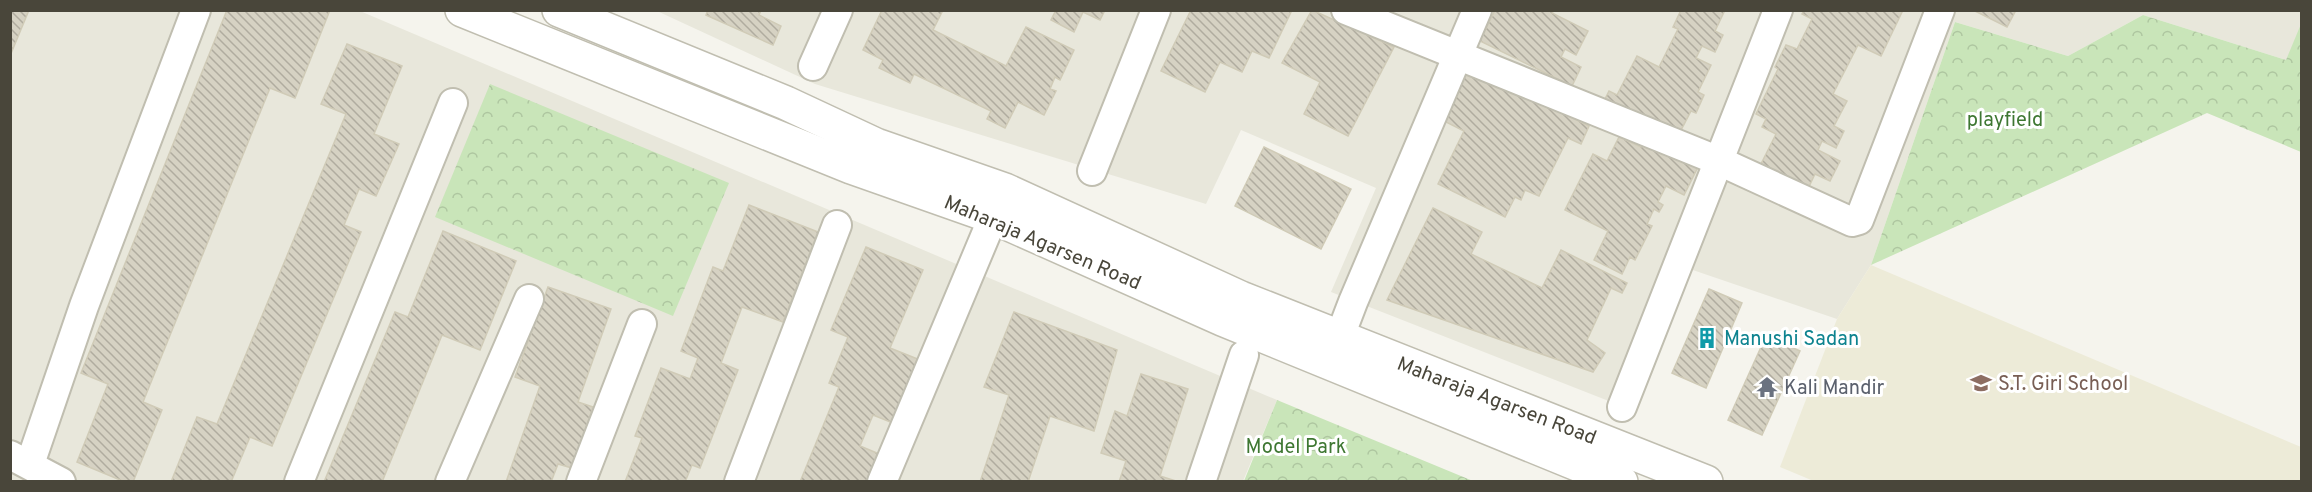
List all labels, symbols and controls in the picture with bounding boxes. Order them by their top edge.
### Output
park label: playfield [1967,108,2043,134]
street label: Maharaja Agarsen Road [940,191,1145,297]
building icon: Manushi Sadan [1695,326,1719,350]
place label: Manushi Sadan [1724,327,1859,353]
street label: Maharaja Agarsen Road [1393,352,1600,452]
school or university icon: S.T. Giri School [1969,371,1993,395]
place label: S.T. Giri School [1998,372,2128,398]
temple icon: Kali Mandir [1755,375,1779,399]
place label: Kali Mandir [1784,376,1885,402]
park label: Model Park [1246,435,1346,461]

